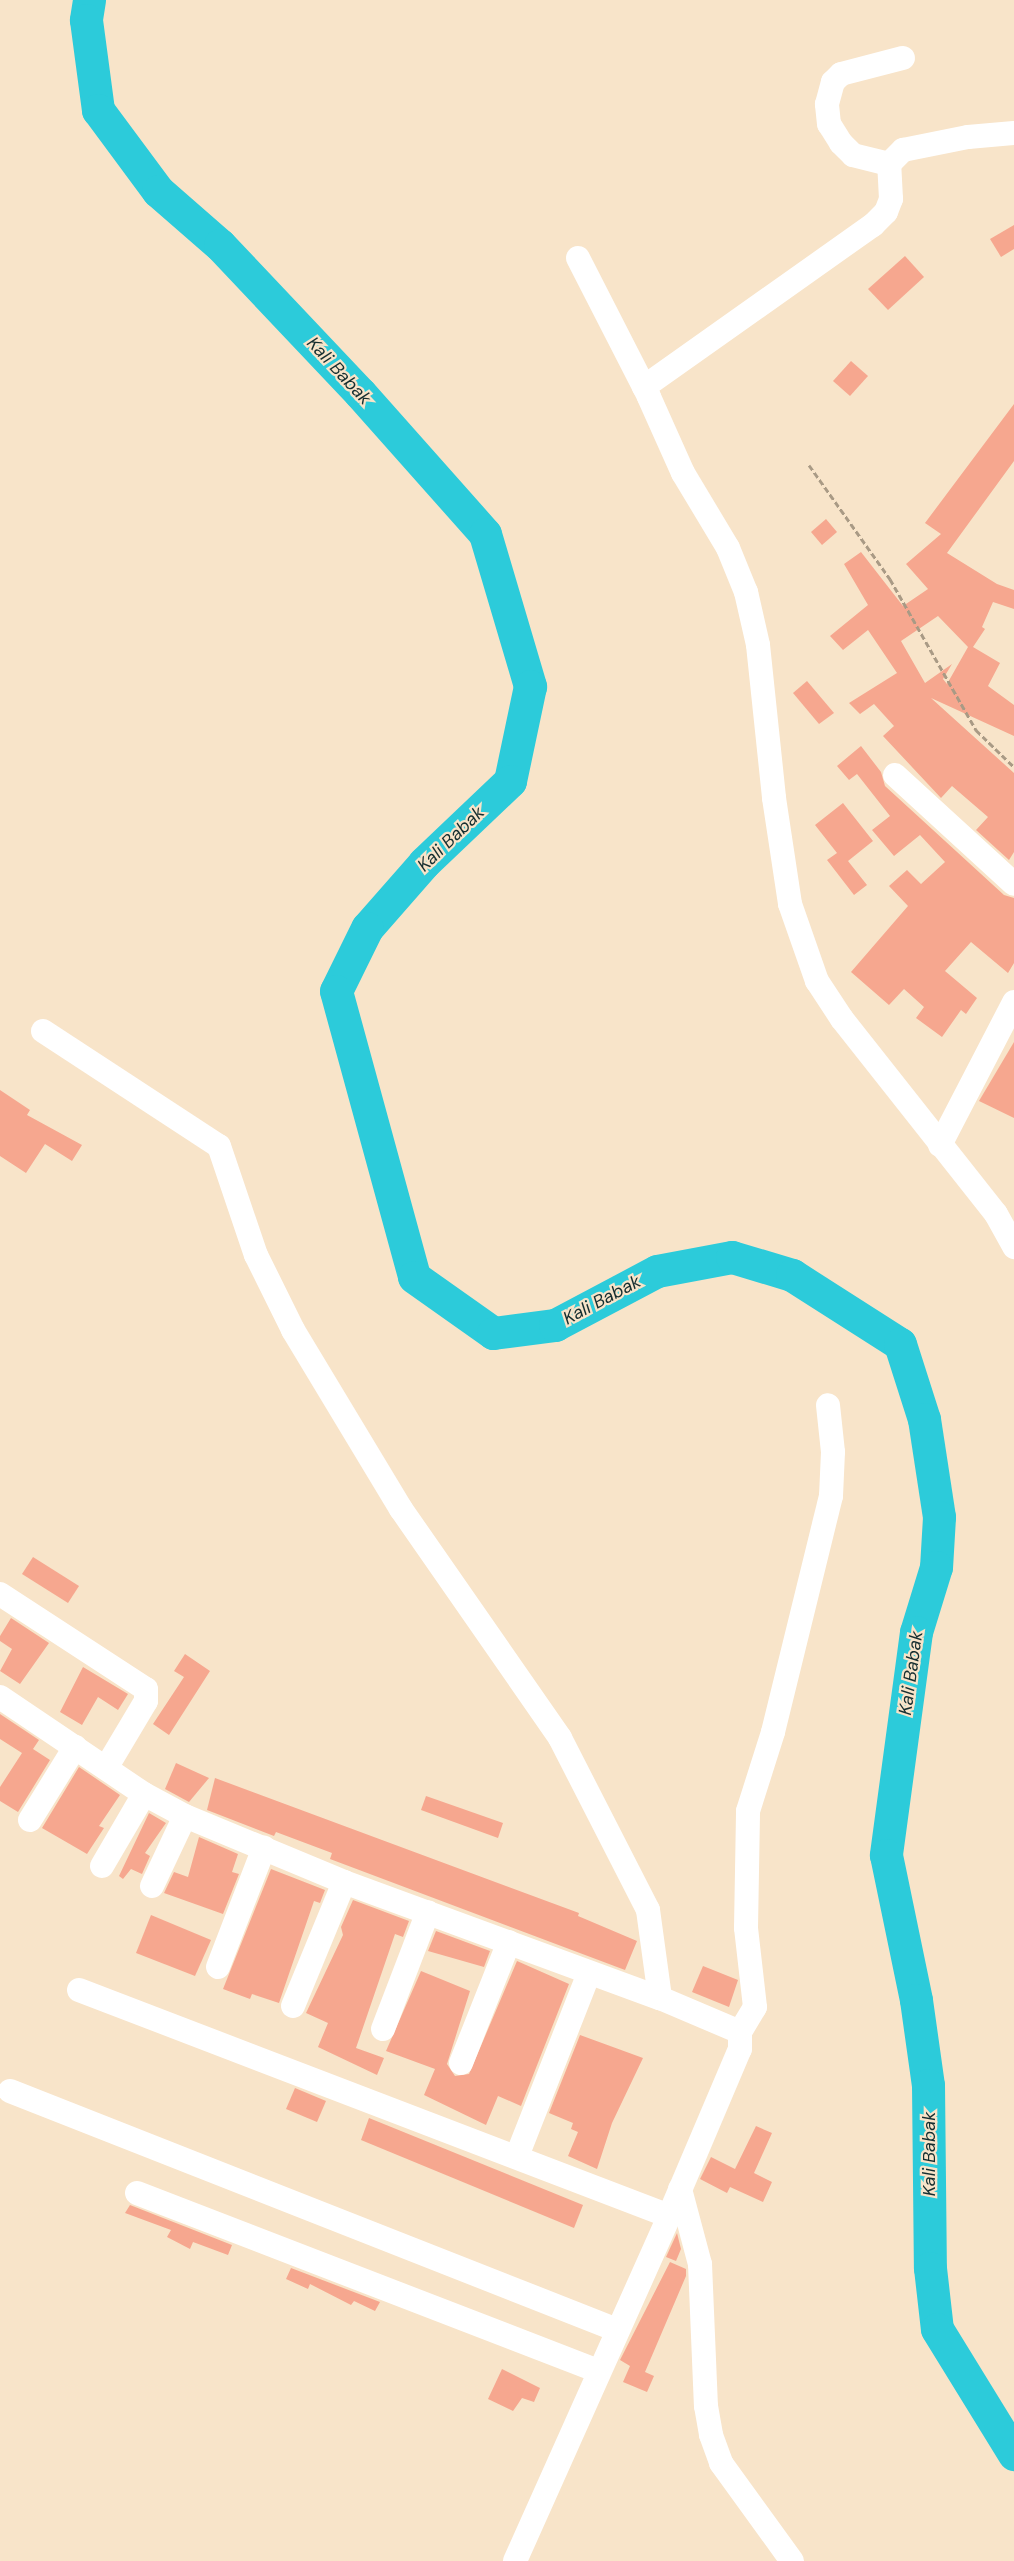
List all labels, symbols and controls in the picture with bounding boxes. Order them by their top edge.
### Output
water label: Kali Babak [302,333,376,409]
water label: Kali Babak [413,802,489,876]
water label: Kali Babak [560,1271,644,1329]
water label: Kali Babak [894,1630,928,1716]
water label: Kali Babak [918,2112,940,2196]

